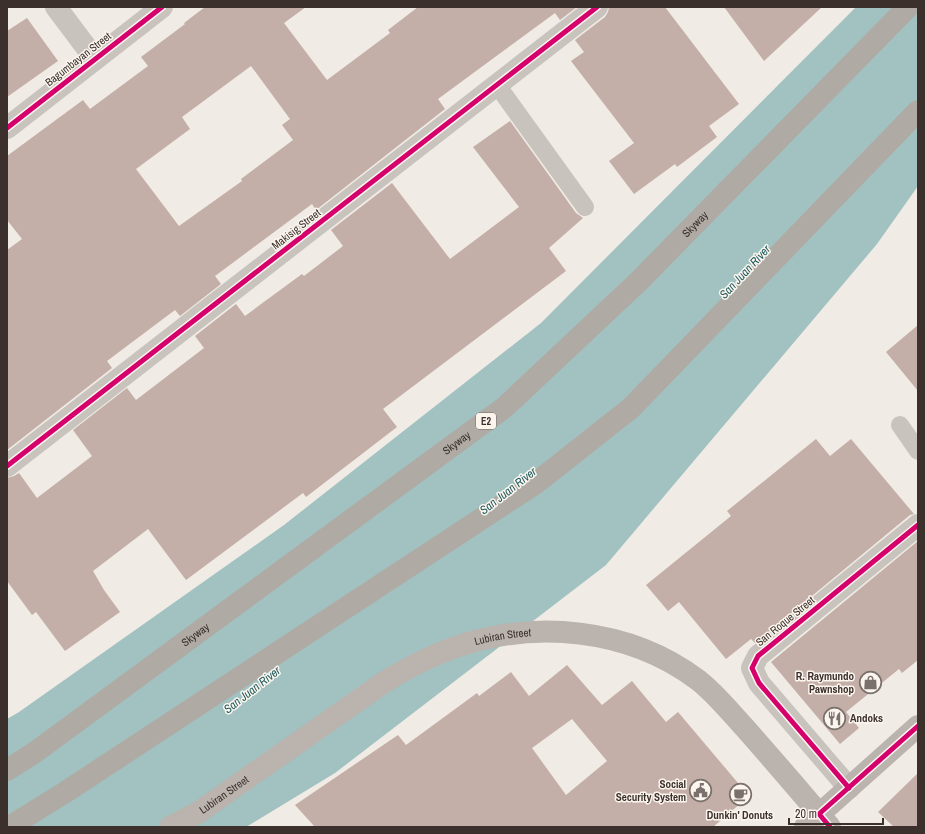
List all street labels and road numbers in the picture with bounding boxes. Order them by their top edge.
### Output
street label: Bagumbayan Street [42,29,114,89]
street label: Makisig Street [269,205,324,252]
street label: Skyway [679,208,711,240]
road number: E2 [476,413,496,429]
street label: Skyway [440,428,473,458]
street label: San Roque Street [753,593,818,649]
street label: Skyway [179,619,212,649]
street label: Lubiran Street [473,625,532,648]
street label: Lubiran Street [196,772,252,817]

